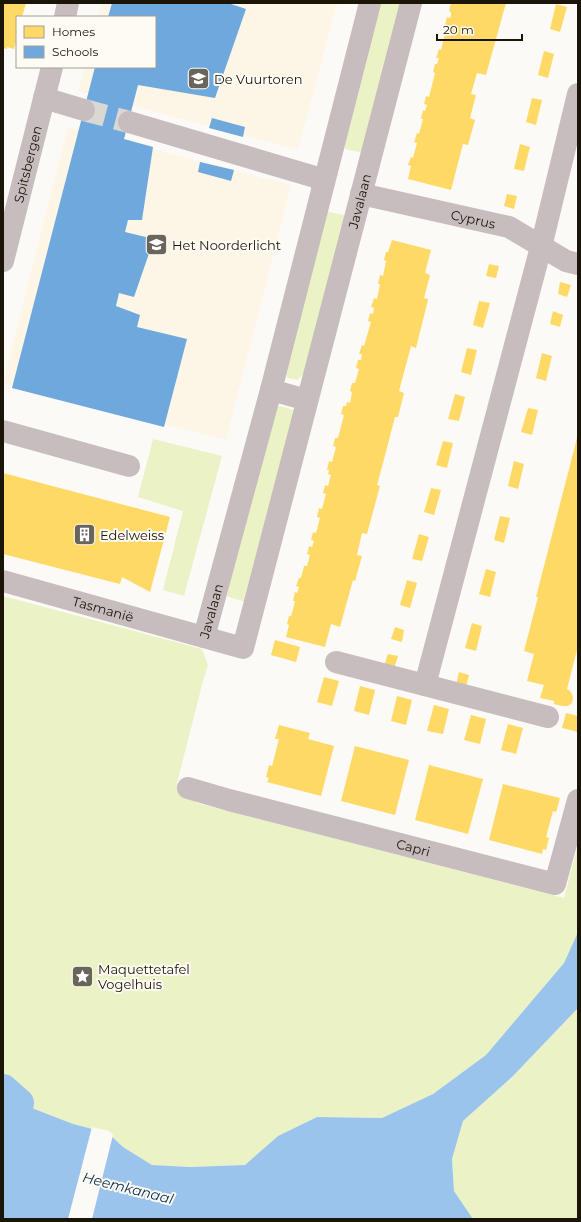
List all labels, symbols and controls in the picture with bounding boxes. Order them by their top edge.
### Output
legend [16,16,156,68]
scale bar [437,16,522,42]
text: 20 m [443,22,474,37]
text: Homes [52,24,95,39]
text: Schools [52,44,98,59]
school or university icon: De Vuurtoren [186,66,212,92]
place label: De Vuurtoren [214,71,302,87]
street label: Spitsbergen [10,124,45,204]
street label: Javalaan [344,172,374,231]
street label: Cyprus [449,206,497,232]
school or university icon: Het Noorderlicht [144,232,170,258]
place label: Het Noorderlicht [172,237,281,253]
building icon: Edelweiss [71,522,97,548]
place label: Edelweiss [100,527,164,543]
street label: Javalaan [196,582,226,641]
street label: Tasmanië [71,593,136,625]
street label: Capri [395,835,432,859]
place label: Maquettetafel Vogelhuis [98,961,190,992]
place icon: Maquettetafel Vogelhuis [70,963,96,989]
water label: Heemkanaal [81,1168,175,1208]

